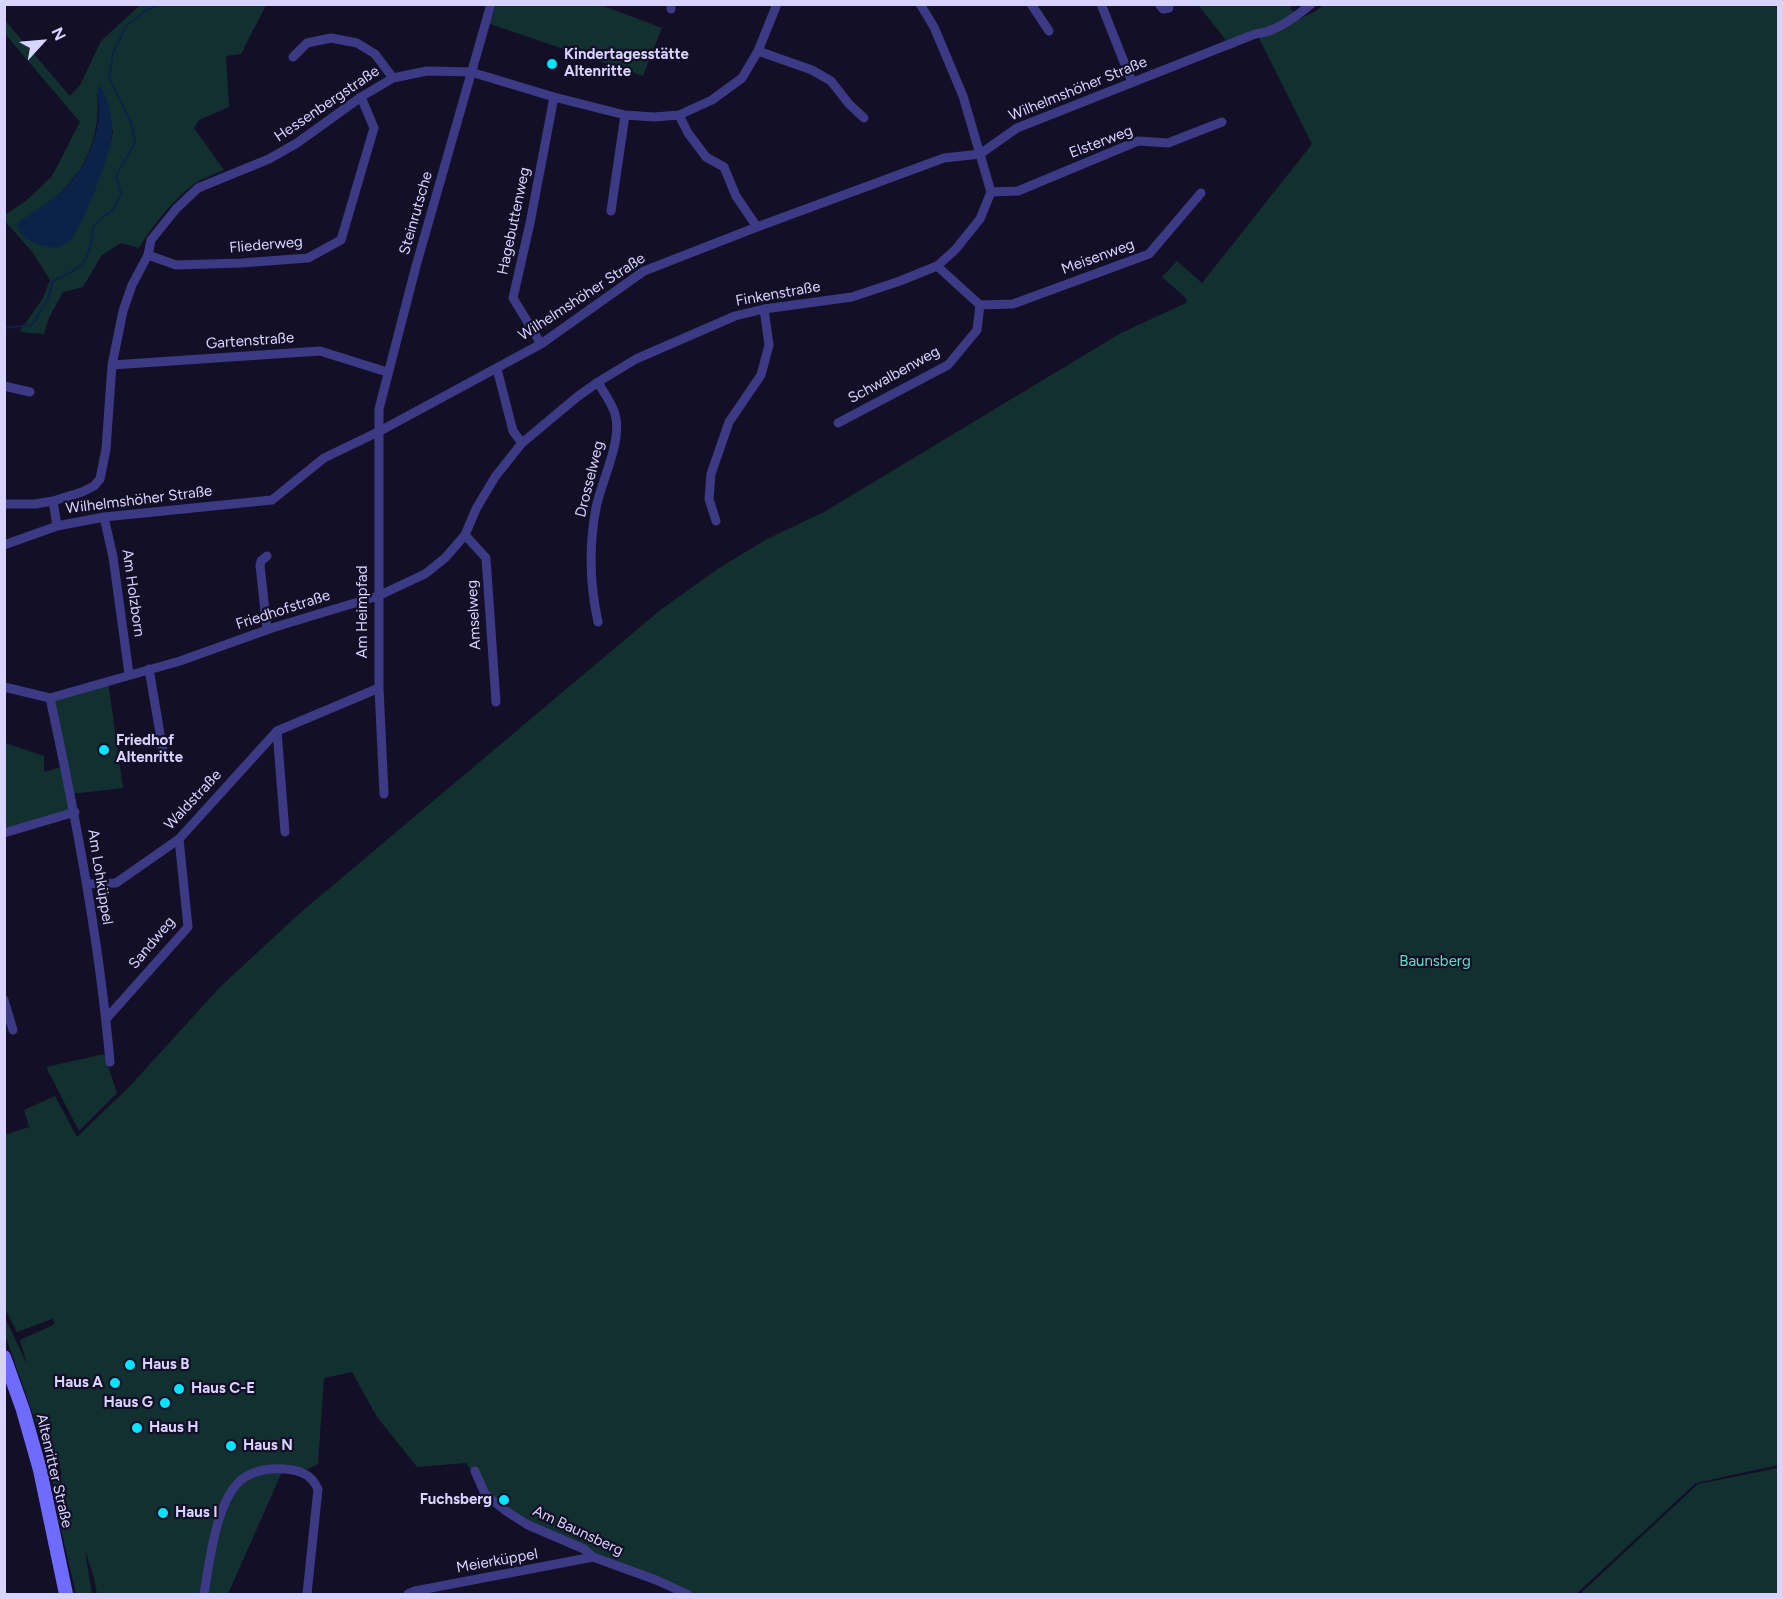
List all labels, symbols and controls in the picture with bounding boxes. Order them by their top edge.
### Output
north arrow [12,12,72,72]
text: N [47,24,70,44]
place label: Kindertagesstätte Altenritte [564,46,689,81]
street label: Wilhelmshöher Straße [1006,53,1150,125]
marker: Kindertagesstätte Altenritte [545,57,559,71]
street label: Hessenbergstraße [271,62,383,146]
street label: Elsterweg [1067,122,1135,162]
street label: Hagebuttenweg [494,166,534,276]
street label: Steinrutsche [396,169,436,257]
street label: Fliederweg [228,233,304,257]
street label: Meisenweg [1059,235,1137,279]
street label: Wilhelmshöher Straße [515,249,649,345]
street label: Finkenstraße [734,278,822,310]
street label: Gartenstraße [205,329,295,353]
street label: Schwalbenweg [845,342,943,408]
street label: Drosselweg [572,439,608,519]
street label: Wilhelmshöher Straße [65,482,213,518]
street label: Am Holzborn [118,548,148,638]
street label: Am Heimpfad [354,565,372,659]
street label: Amselweg [463,580,485,650]
street label: Friedhofstraße [234,586,332,634]
place label: Friedhof Altenritte [116,732,183,767]
marker: Friedhof Altenritte [97,743,111,757]
street label: Waldstraße [161,766,225,834]
street label: Am Lohküppel [84,828,116,926]
street label: Sandweg [125,913,179,973]
park label: Baunsberg [1399,953,1471,971]
place label: Haus B [142,1356,190,1374]
marker: Haus B [123,1358,137,1372]
place label: Haus A [54,1374,103,1392]
marker: Haus A [108,1376,122,1390]
place label: Haus C-E [191,1380,255,1398]
marker: Haus C-E [172,1382,186,1396]
place label: Haus G [104,1394,153,1412]
marker: Haus G [158,1396,172,1410]
street label: Altenritter Straße [32,1412,76,1530]
place label: Haus H [149,1419,199,1437]
marker: Haus H [130,1421,144,1435]
place label: Haus N [243,1437,293,1455]
marker: Haus N [224,1439,238,1453]
place label: Fuchsberg [420,1491,492,1509]
marker: Fuchsberg [497,1493,511,1507]
street label: Am Baunsberg [530,1502,626,1560]
place label: Haus I [175,1504,218,1522]
marker: Haus I [156,1506,170,1520]
street label: Meierküppel [455,1545,539,1577]

